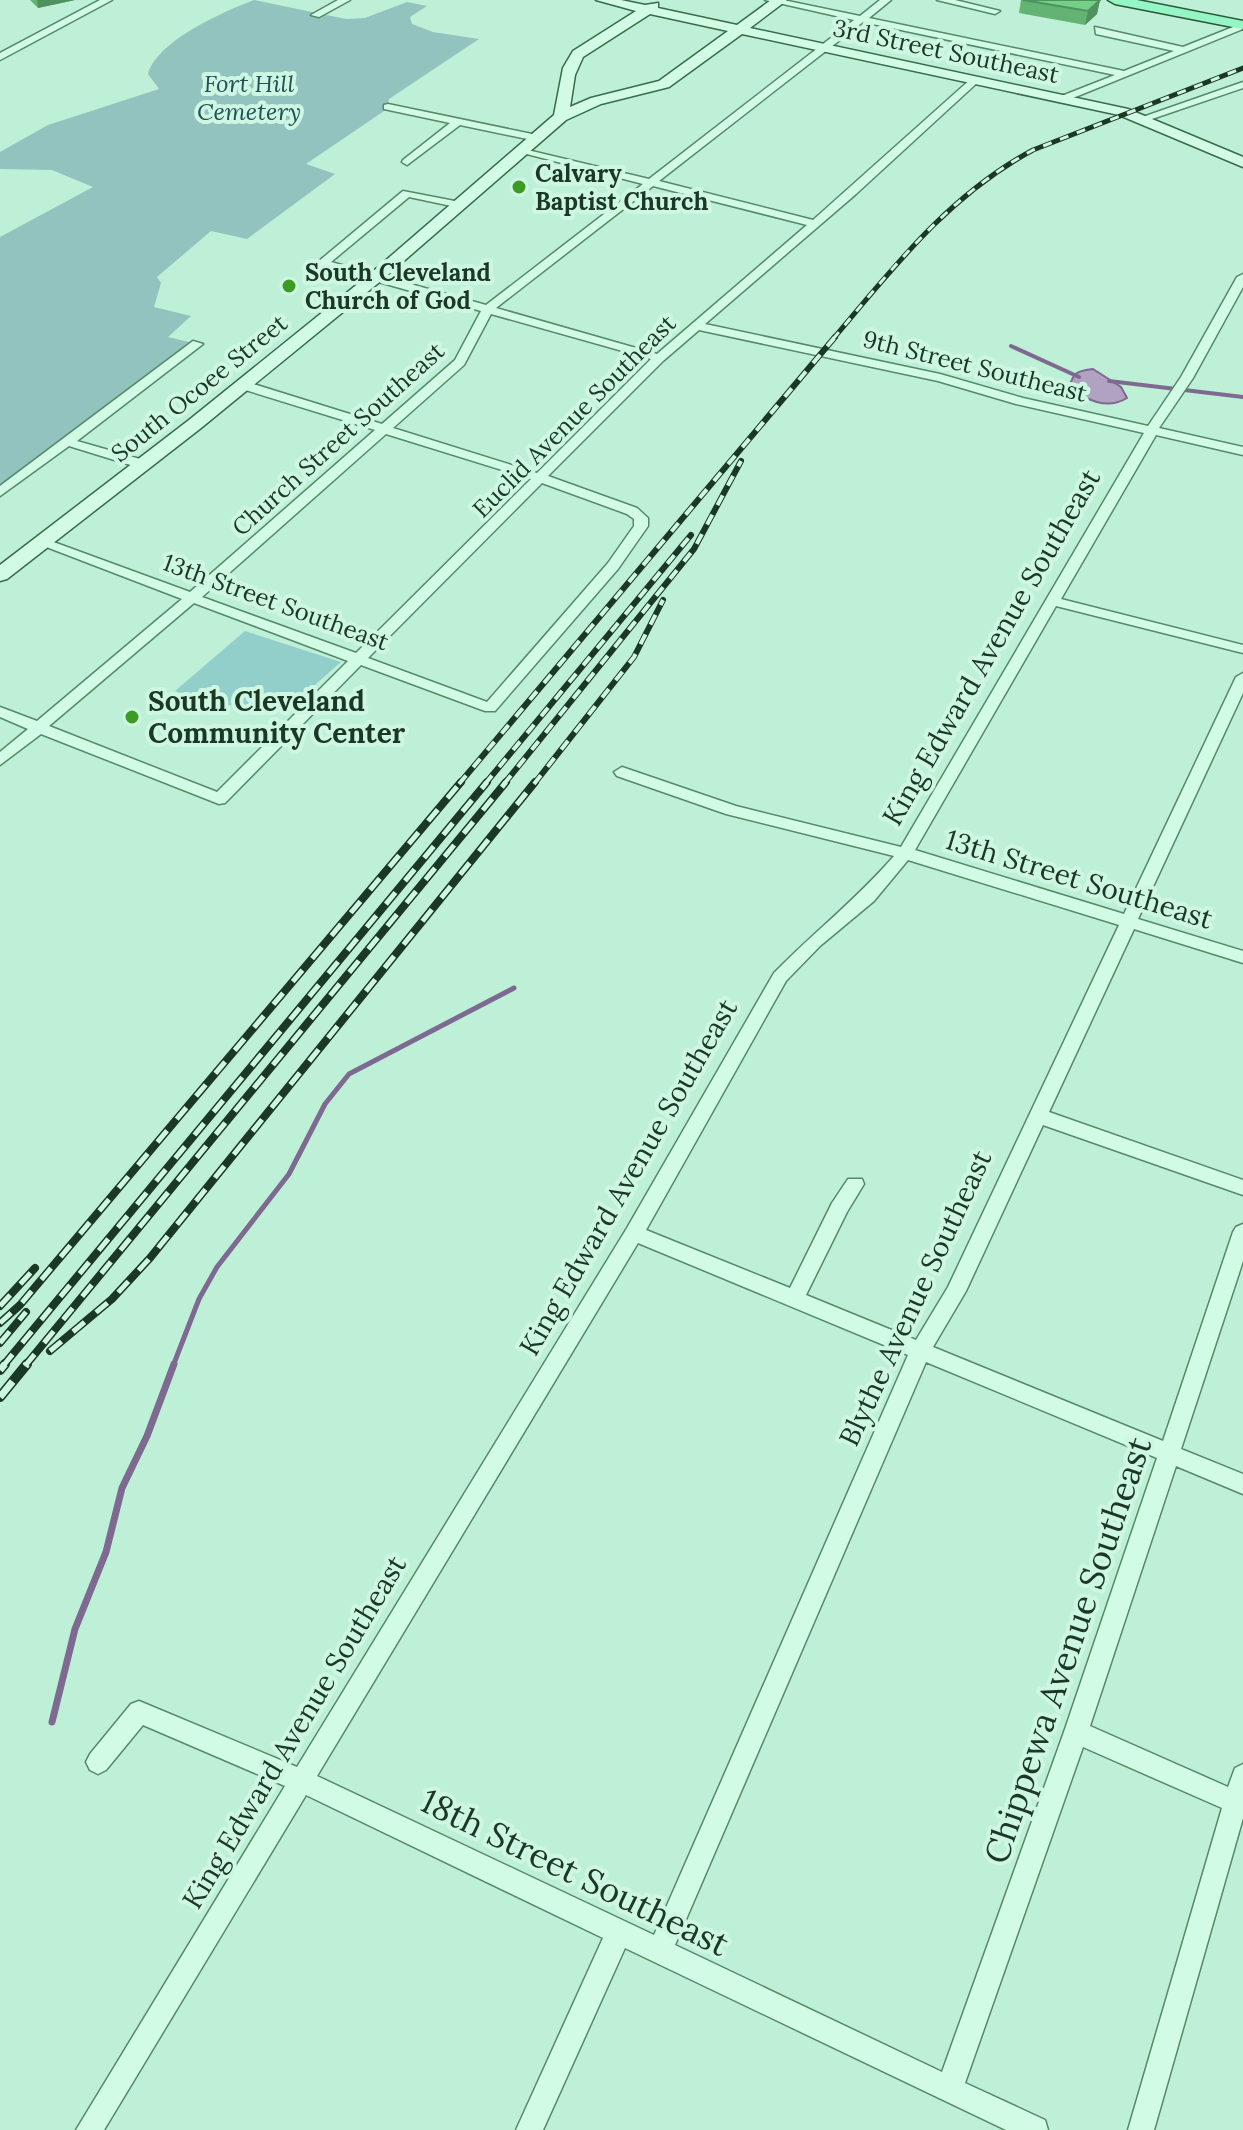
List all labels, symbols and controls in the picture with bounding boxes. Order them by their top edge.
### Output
street label: 3rd Street Southeast [830,12,1062,90]
park label: Fort Hill Cemetery [197,68,301,127]
place label: Calvary Baptist Church [535,158,708,217]
marker: Calvary Baptist Church [510,178,528,196]
place label: South Cleveland Church of God [305,257,491,316]
marker: South Cleveland Church of God [280,277,298,295]
street label: South Ocoee Street [105,307,294,469]
street label: Euclid Avenue Southeast [466,307,683,524]
street label: 9th Street Southeast [860,323,1091,409]
street label: Church Street Southeast [225,335,451,542]
street label: King Edward Avenue Southeast [874,462,1108,832]
street label: 13th Street Southeast [159,547,394,657]
place label: South Cleveland Community Center [148,683,406,751]
marker: South Cleveland Community Center [123,708,141,726]
street label: 13th Street Southeast [941,821,1217,937]
street label: King Edward Avenue Southeast [511,992,745,1362]
street label: Blythe Avenue Southeast [831,1144,999,1452]
street label: Chippewa Avenue Southeast [974,1430,1161,1869]
street label: King Edward Avenue Southeast [174,1549,414,1915]
street label: 18th Street Southeast [414,1779,737,1966]

